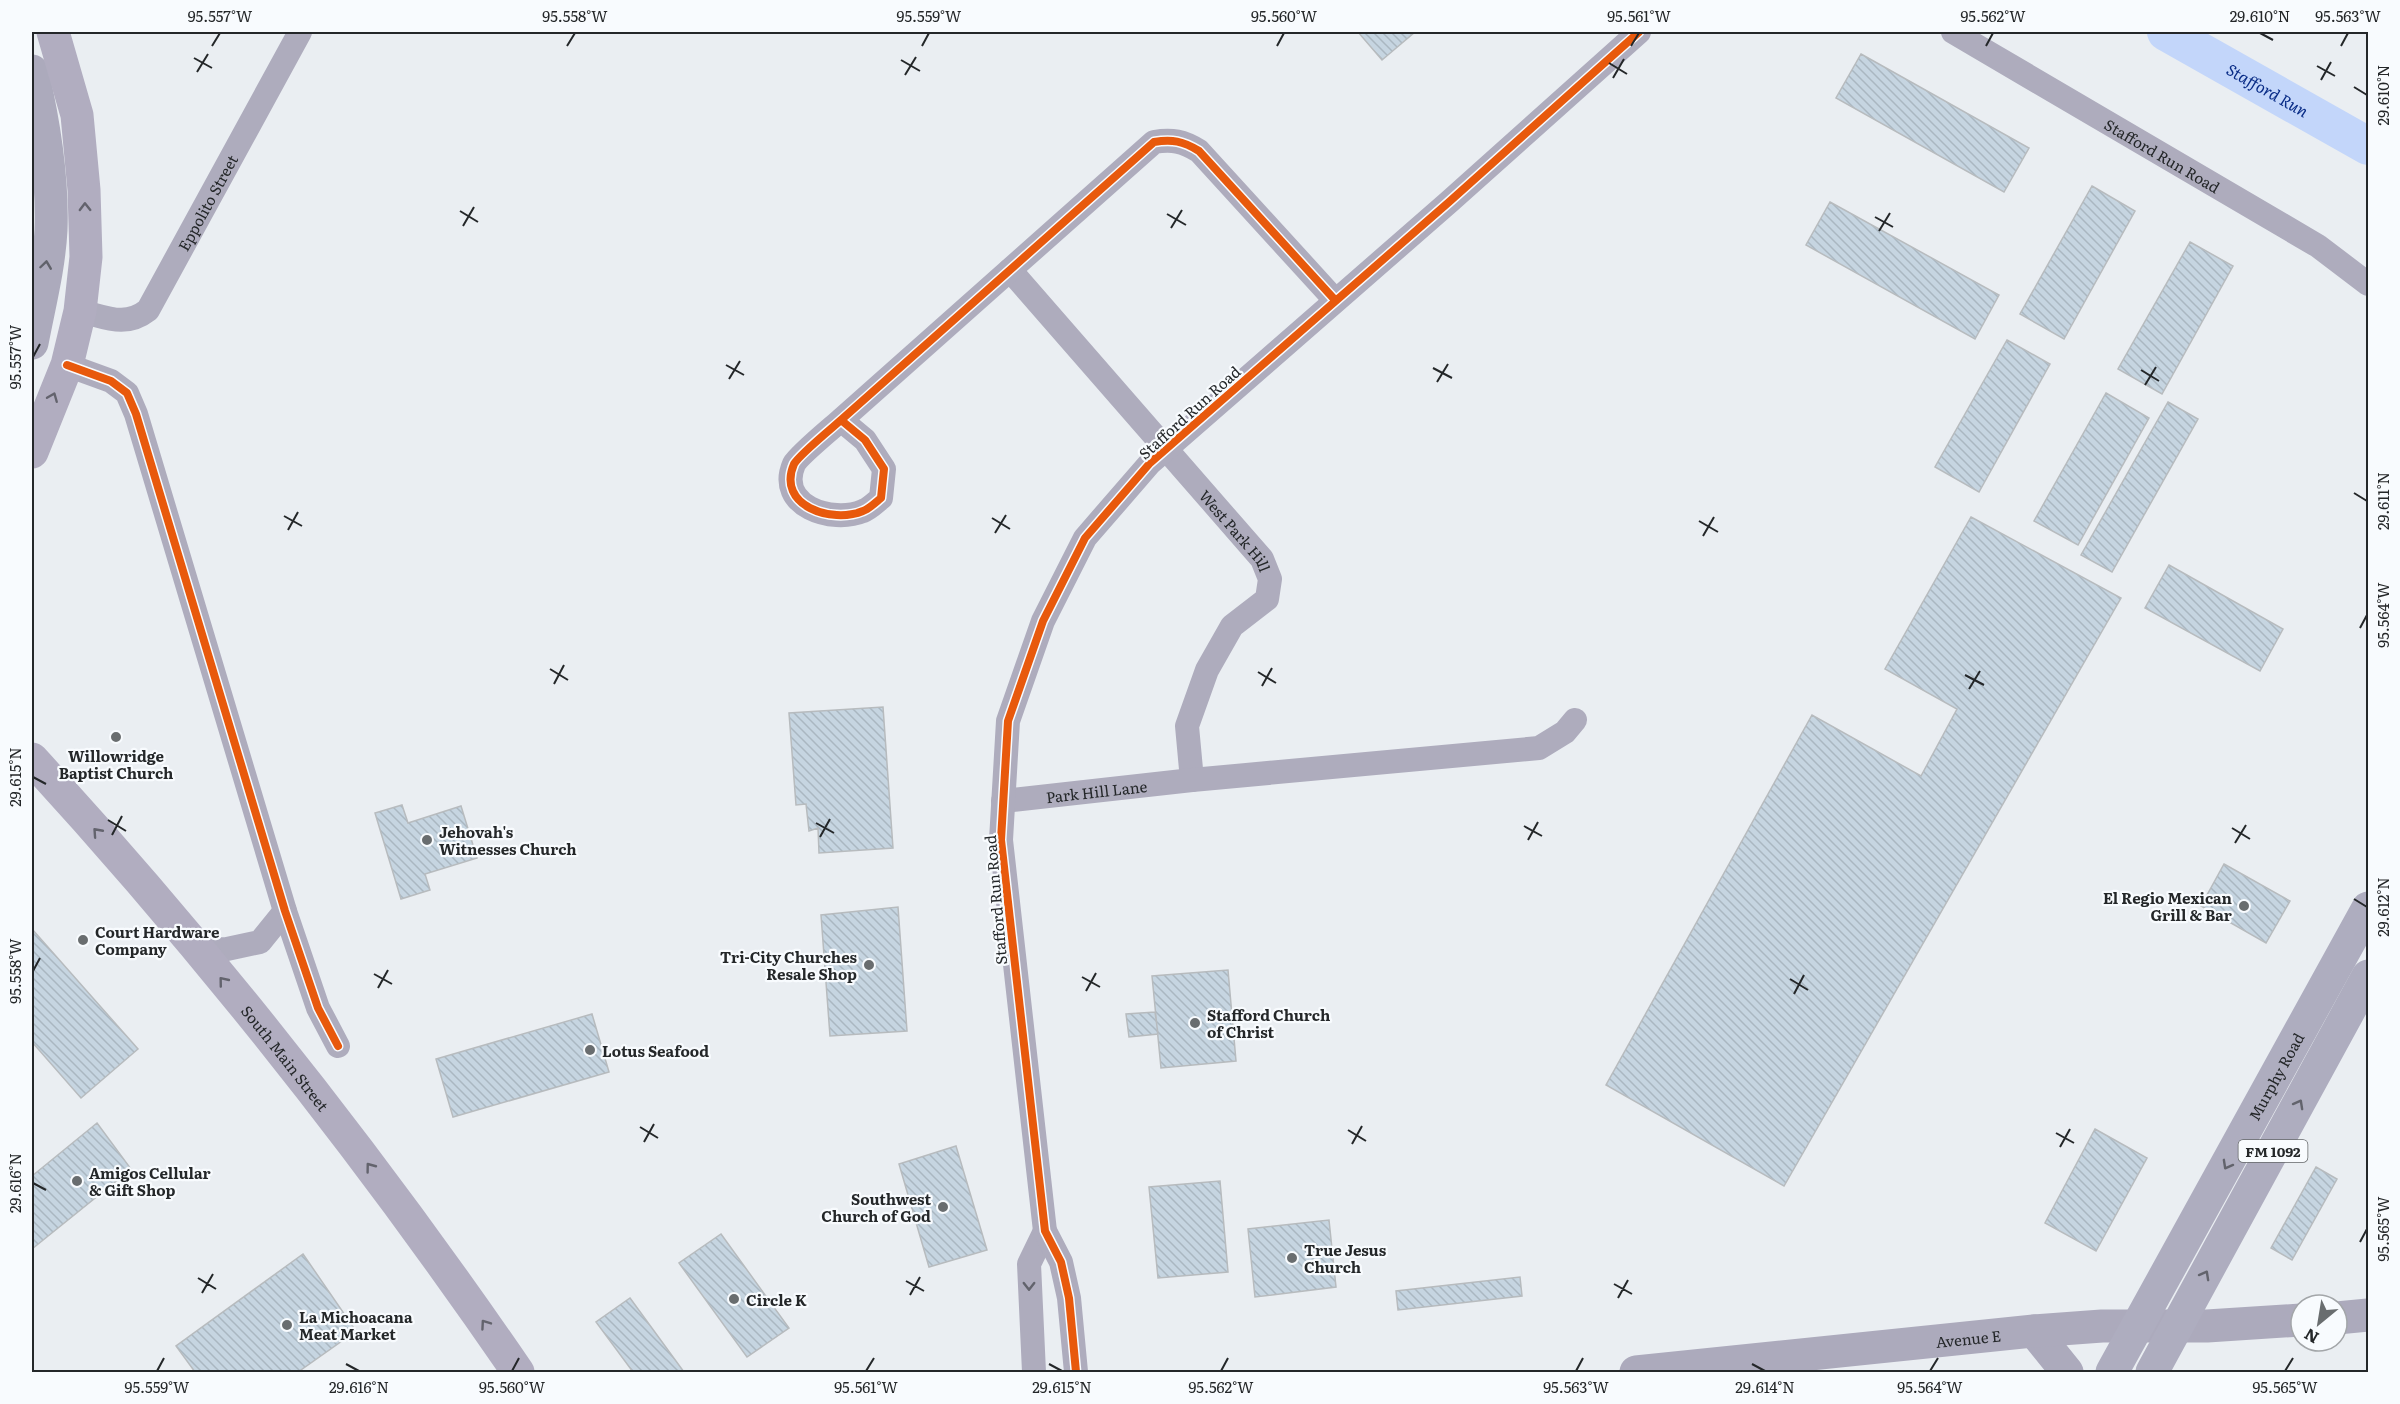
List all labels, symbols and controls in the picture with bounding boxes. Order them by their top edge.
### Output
text: 95.557°W [188,4,253,27]
text: 95.558°W [542,4,608,27]
text: 95.559°W [897,4,962,27]
text: 95.560°W [1251,4,1318,27]
text: 95.561°W [1607,4,1671,27]
text: 95.562°W [1960,4,2026,27]
text: 29.610°N [2230,4,2290,27]
text: 95.563°W [2315,4,2381,27]
water label: Stafford Run [2223,57,2314,122]
text: 29.610°N [2371,65,2394,125]
street label: Stafford Run Road [2101,112,2225,198]
street label: Eppolito Street [171,150,243,255]
one-way arrow [79,202,91,211]
one-way arrow [39,261,52,270]
text: 95.557°W [3,324,26,389]
street label: Stafford Run Road [1133,360,1245,464]
one-way arrow [46,393,59,403]
text: 29.611°N [2371,472,2394,530]
street label: West Park Hill [1195,484,1277,575]
text: 95.564°W [2371,582,2394,648]
marker: Willowridge Baptist Church [109,730,123,744]
place label: Willowridge Baptist Church [59,744,173,784]
text: 29.615°N [3,747,26,807]
street label: Park Hill Lane [1045,774,1148,808]
place label: Jehovah's Witnesses Church [439,820,577,860]
one-way arrow [93,828,104,839]
marker: Jehovah's Witnesses Church [420,833,434,847]
street label: Stafford Run Road [978,834,1012,966]
text: 29.612°N [2371,877,2394,937]
place label: El Regio Mexican Grill & Bar [2103,886,2233,926]
marker: El Regio Mexican Grill & Bar [2237,899,2251,913]
place label: Court Hardware Company [95,920,220,960]
marker: Court Hardware Company [76,933,90,947]
text: 95.558°W [3,938,26,1004]
place label: Tri-City Churches Resale Shop [720,945,858,985]
marker: Tri-City Churches Resale Shop [862,958,876,972]
one-way arrow [219,977,230,988]
street label: South Main Street [237,1000,335,1116]
place label: Stafford Church of Christ [1207,1003,1330,1043]
marker: Stafford Church of Christ [1188,1016,1202,1030]
street label: Murphy Road [2242,1028,2309,1124]
place label: Lotus Seafood [602,1039,709,1062]
marker: Lotus Seafood [583,1043,597,1057]
one-way arrow [2292,1100,2303,1110]
road number: FM 1092 [2238,1140,2308,1162]
text: 29.616°N [3,1153,26,1213]
one-way arrow [2223,1159,2234,1169]
place label: Amigos Cellular & Gift Shop [89,1161,211,1201]
one-way arrow [366,1163,377,1174]
marker: Amigos Cellular & Gift Shop [70,1174,84,1188]
place label: Southwest Church of God [821,1187,931,1227]
text: 95.565°W [2371,1196,2394,1262]
marker: Southwest Church of God [936,1200,950,1214]
place label: True Jesus Church [1304,1238,1387,1278]
marker: True Jesus Church [1285,1251,1299,1265]
one-way arrow [2198,1271,2209,1281]
one-way arrow [1023,1282,1035,1291]
place label: Circle K [746,1288,807,1311]
marker: Circle K [727,1292,741,1306]
north arrow [2289,1293,2349,1353]
place label: La Michoacana Meat Market [299,1305,413,1345]
marker: La Michoacana Meat Market [280,1318,294,1332]
one-way arrow [481,1320,492,1331]
street label: Avenue E [1935,1323,2002,1353]
text: N [2299,1323,2323,1351]
text: 95.559°W [125,1375,190,1398]
text: 29.616°N [329,1375,389,1398]
text: 95.560°W [479,1375,546,1398]
text: 95.561°W [834,1375,898,1398]
text: 29.615°N [1032,1375,1092,1398]
text: 95.562°W [1188,1375,1254,1398]
text: 95.563°W [1543,1375,1609,1398]
text: 29.614°N [1735,1375,1795,1398]
text: 95.564°W [1897,1375,1963,1398]
text: 95.565°W [2252,1375,2318,1398]

